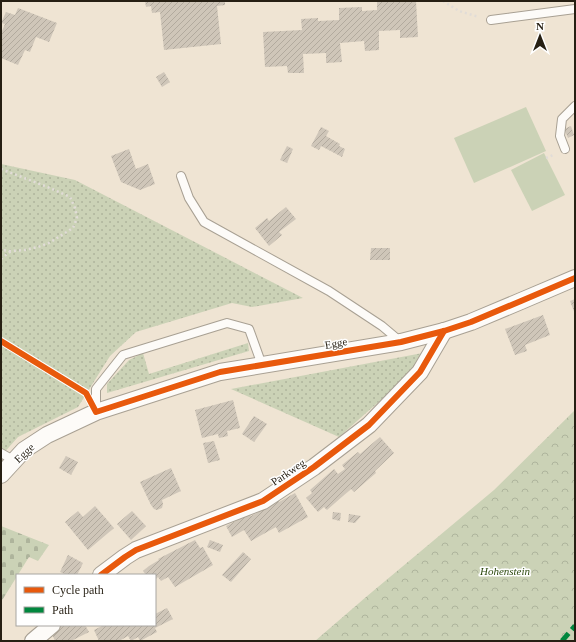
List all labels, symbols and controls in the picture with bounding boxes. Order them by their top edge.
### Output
north arrow [520,16,560,56]
text: N [536,20,544,32]
street label: Egge [324,335,348,351]
street label: Egge [12,441,36,465]
street label: Parkweg [269,456,308,488]
park label: Hohenstein [479,565,531,577]
legend [16,574,156,626]
text: Cycle path [52,583,104,597]
text: Path [52,603,73,617]

